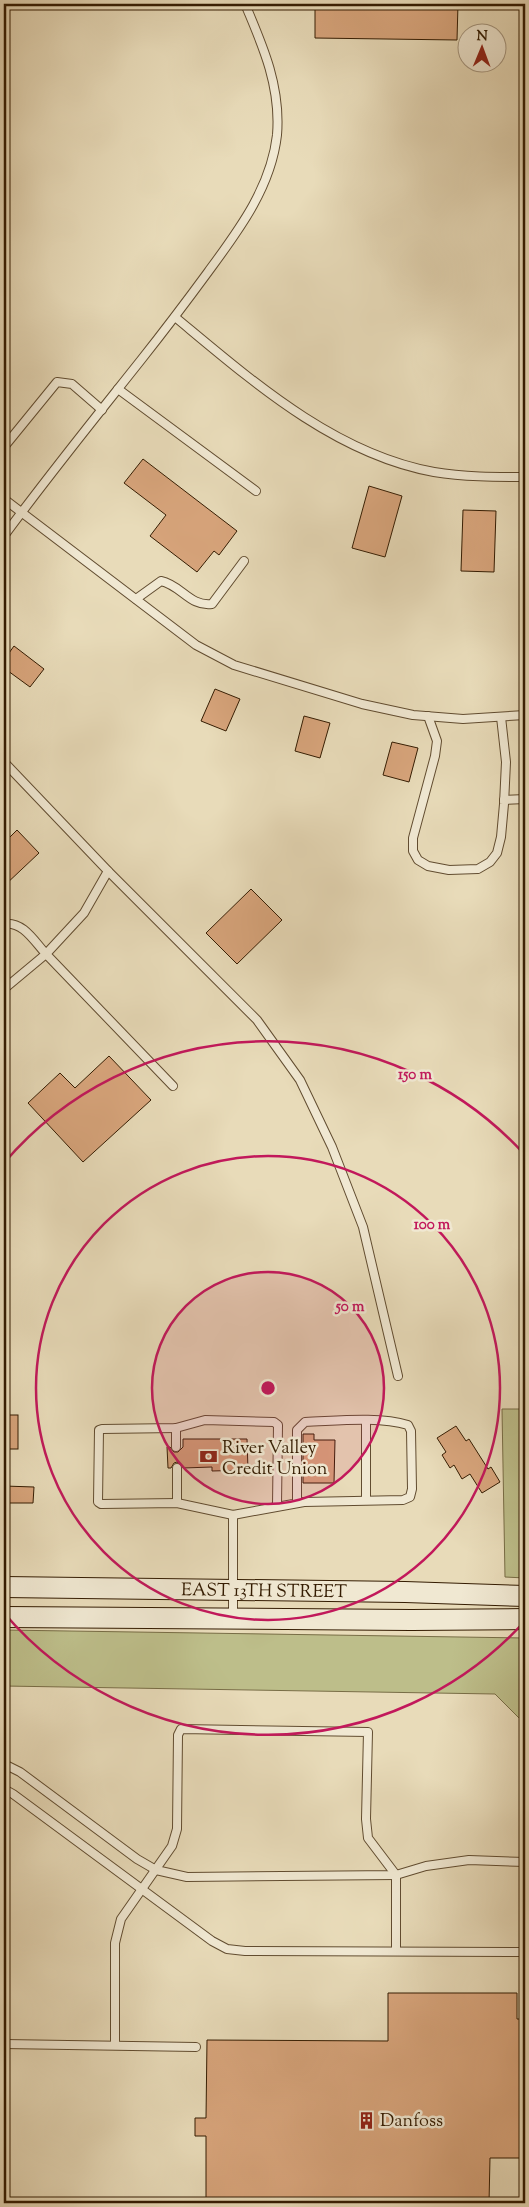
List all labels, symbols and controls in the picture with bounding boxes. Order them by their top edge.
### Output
north arrow [456,22,506,72]
text: N [476,27,488,47]
text: 150 m [398,1065,432,1086]
text: 100 m [414,1215,451,1236]
text: 50 m [335,1297,365,1318]
centre of rings [259,1379,277,1397]
place label: River Valley Credit Union [222,1436,328,1483]
bank icon: River Valley Credit Union [198,1447,218,1467]
street label: EAST 13TH STREET [181,1578,347,1606]
place label: Danfoss [380,2109,443,2135]
building icon: Danfoss [356,2110,376,2130]

